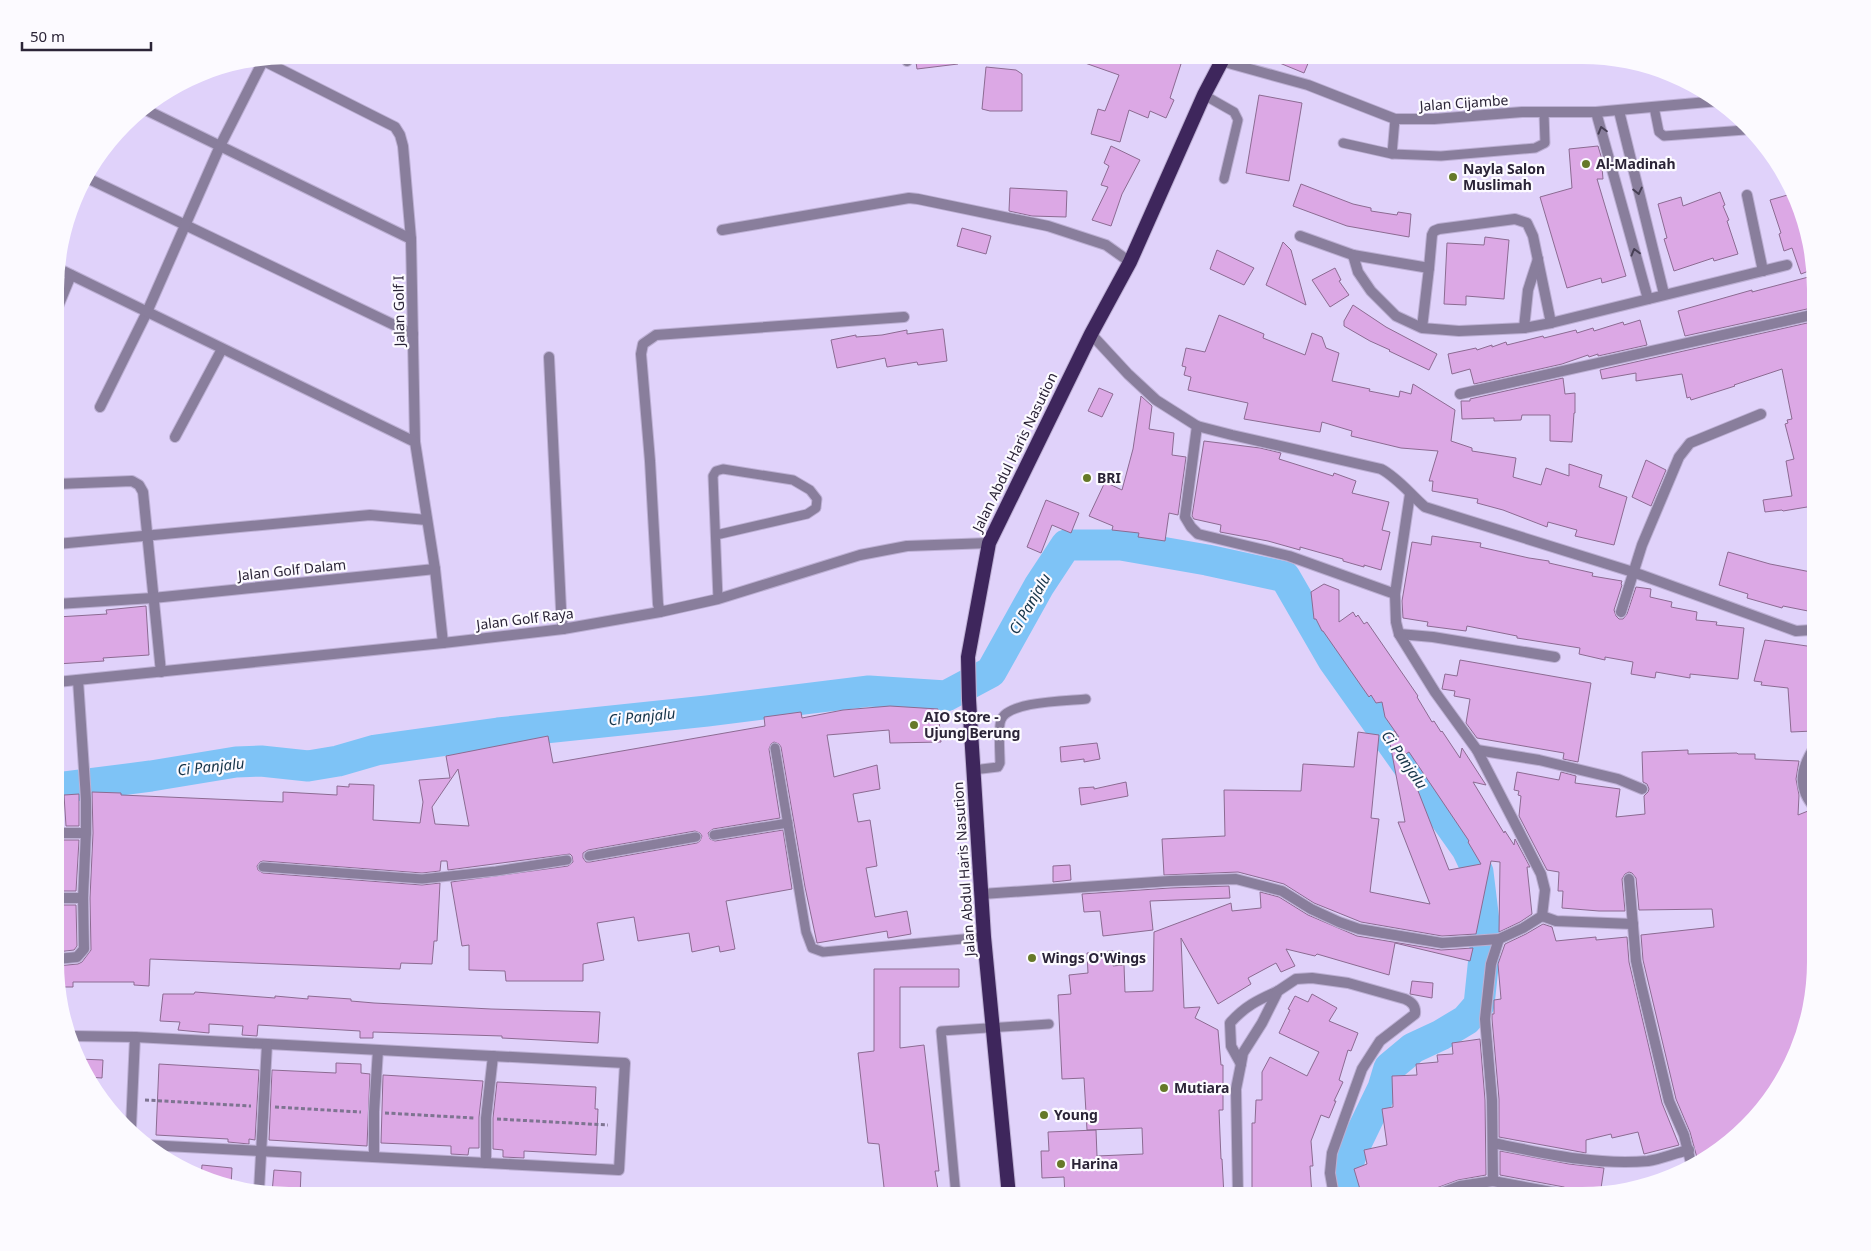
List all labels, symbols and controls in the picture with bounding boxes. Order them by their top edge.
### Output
scale bar [22,20,151,52]
text: 50 m [30,26,65,46]
street label: Jalan Cijambe [1417,90,1509,115]
one-way arrow [1597,126,1607,135]
place label: Al-Madinah [1596,154,1676,173]
marker: Al-Madinah [1580,158,1592,170]
place label: Nayla Salon Muslimah [1463,159,1545,194]
marker: Nayla Salon Muslimah [1447,171,1459,183]
one-way arrow [1632,187,1643,196]
one-way arrow [1630,248,1641,257]
street label: Jalan Golf I [388,275,409,349]
street label: Jalan Abdul Haris Nasution [967,369,1061,536]
place label: BRI [1097,468,1121,487]
marker: BRI [1081,472,1093,484]
street label: Jalan Golf Dalam [235,554,347,585]
water label: Ci Panjalu [1004,569,1055,638]
street label: Jalan Golf Raya [473,603,575,634]
water label: Ci Panjalu [607,703,677,729]
place label: AIO Store - Ujung Berung [924,707,1020,742]
marker: AIO Store - Ujung Berung [908,719,920,731]
water label: Ci Panjalu [1377,726,1432,793]
water label: Ci Panjalu [176,753,246,779]
street label: Jalan Abdul Haris Nasution [948,781,979,959]
place label: Wings O'Wings [1042,948,1146,967]
marker: Wings O'Wings [1026,952,1038,964]
place label: Mutiara [1174,1078,1229,1097]
marker: Mutiara [1158,1082,1170,1094]
place label: Young [1054,1105,1098,1124]
marker: Young [1038,1109,1050,1121]
place label: Harina [1071,1154,1118,1173]
marker: Harina [1055,1158,1067,1170]

